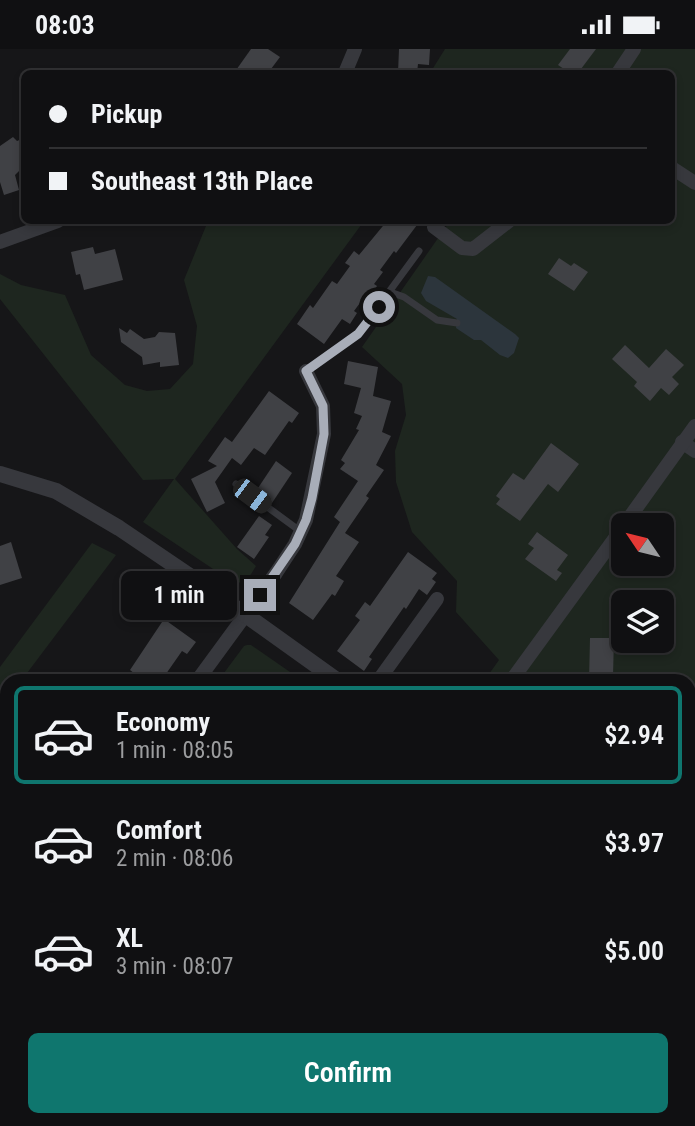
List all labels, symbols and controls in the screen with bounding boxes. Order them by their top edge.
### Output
text: 08:03 [35,10,95,40]
text: Pickup [91,99,162,129]
text: Southeast 13th Place [91,166,313,196]
route start [363,291,395,323]
car [229,475,276,517]
north arrow [611,513,674,576]
map controls [611,513,674,653]
callout: 1 min [120,571,236,619]
route end [244,579,276,611]
text: 1 min [154,582,204,609]
button: layers [611,590,674,653]
icon: car [32,704,95,767]
text: Economy [116,707,210,737]
text: $2.94 [604,720,664,750]
text: 1 min · 08:05 [116,737,233,764]
icon: car [32,812,95,875]
text: Comfort [116,815,202,845]
text: $3.97 [604,828,664,858]
text: 2 min · 08:06 [116,845,233,872]
icon: car [32,920,95,983]
text: XL [116,923,143,953]
text: $5.00 [604,936,664,966]
text: 3 min · 08:07 [116,953,233,980]
button: Confirm [28,1033,668,1113]

